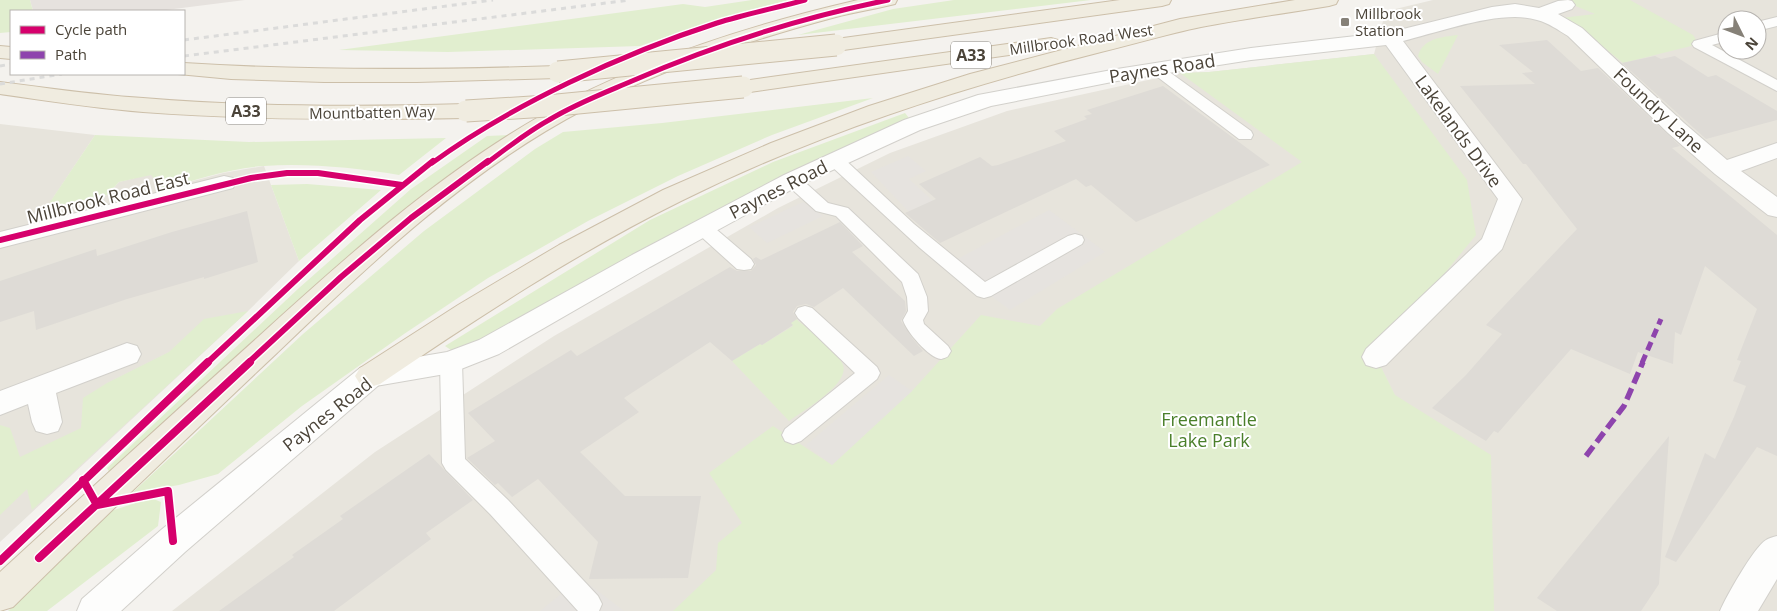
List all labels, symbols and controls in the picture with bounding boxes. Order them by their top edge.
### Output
place label: Millbrook Station [1355,3,1421,40]
legend [10,10,185,75]
north arrow [1717,10,1767,60]
marker: Millbrook Station [1339,16,1351,28]
text: Cycle path [55,19,127,39]
street label: Millbrook Road West [1008,19,1154,59]
text: N [1741,33,1763,55]
road number: A33 [951,42,991,68]
text: Path [55,44,87,64]
street label: Paynes Road [1107,48,1217,88]
street label: Foundry Lane [1609,62,1709,158]
street label: Lakelands Drive [1410,70,1508,192]
road number: A33 [226,98,266,124]
street label: Mountbatten Way [309,101,435,123]
street label: Paynes Road [725,154,831,224]
street label: Millbrook Road East [24,165,192,229]
street label: Paynes Road [277,372,377,456]
park label: Freemantle Lake Park [1161,407,1257,452]

